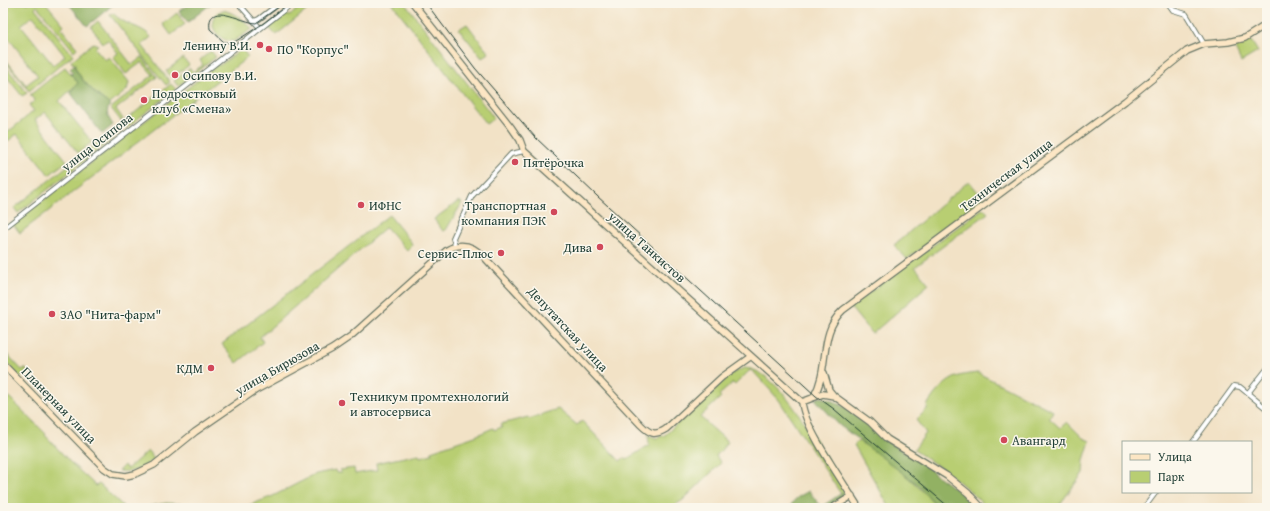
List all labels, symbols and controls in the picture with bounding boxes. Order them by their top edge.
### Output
place label: Ленину В.И. [183,36,252,55]
marker: Ленину В.И. [255,40,265,50]
place label: ПО "Корпус" [277,40,349,59]
marker: ПО "Корпус" [264,44,274,54]
place label: Осипову В.И. [183,66,257,85]
marker: Осипову В.И. [170,70,180,80]
place label: Подростковый клуб «Смена» [152,84,237,118]
marker: Подростковый клуб «Смена» [139,95,149,105]
street label: улица Осипова [57,108,137,177]
street label: Техническая улица [956,133,1057,216]
place label: Пятёрочка [523,153,585,172]
marker: Пятёрочка [510,157,520,167]
place label: ИФНС [369,196,402,215]
place label: Транспортная компания ПЭК [461,196,546,230]
marker: ИФНС [356,200,366,210]
street label: улица Танкистов [603,206,690,287]
marker: Транспортная компания ПЭК [549,207,559,217]
place label: Дива [562,238,593,257]
marker: Дива [595,242,605,252]
place label: Сервис-Плюс [418,244,493,263]
marker: Сервис-Плюс [496,248,506,258]
street label: Депутатская улица [523,281,613,376]
place label: ЗАО "Нита-фарм" [60,305,161,324]
marker: ЗАО "Нита-фарм" [47,309,57,319]
street label: улица Бирюзова [231,336,323,400]
place label: КДМ [176,359,203,378]
street label: Планерная улица [17,362,101,448]
marker: КДМ [206,363,216,373]
place label: Техникум промтехнологий и автосервиса [350,387,509,421]
marker: Техникум промтехнологий и автосервиса [337,398,347,408]
place label: Авангард [1012,431,1066,450]
marker: Авангард [999,435,1009,445]
legend [1122,441,1252,493]
text: Улица [1158,448,1192,465]
text: Парк [1158,468,1185,485]

